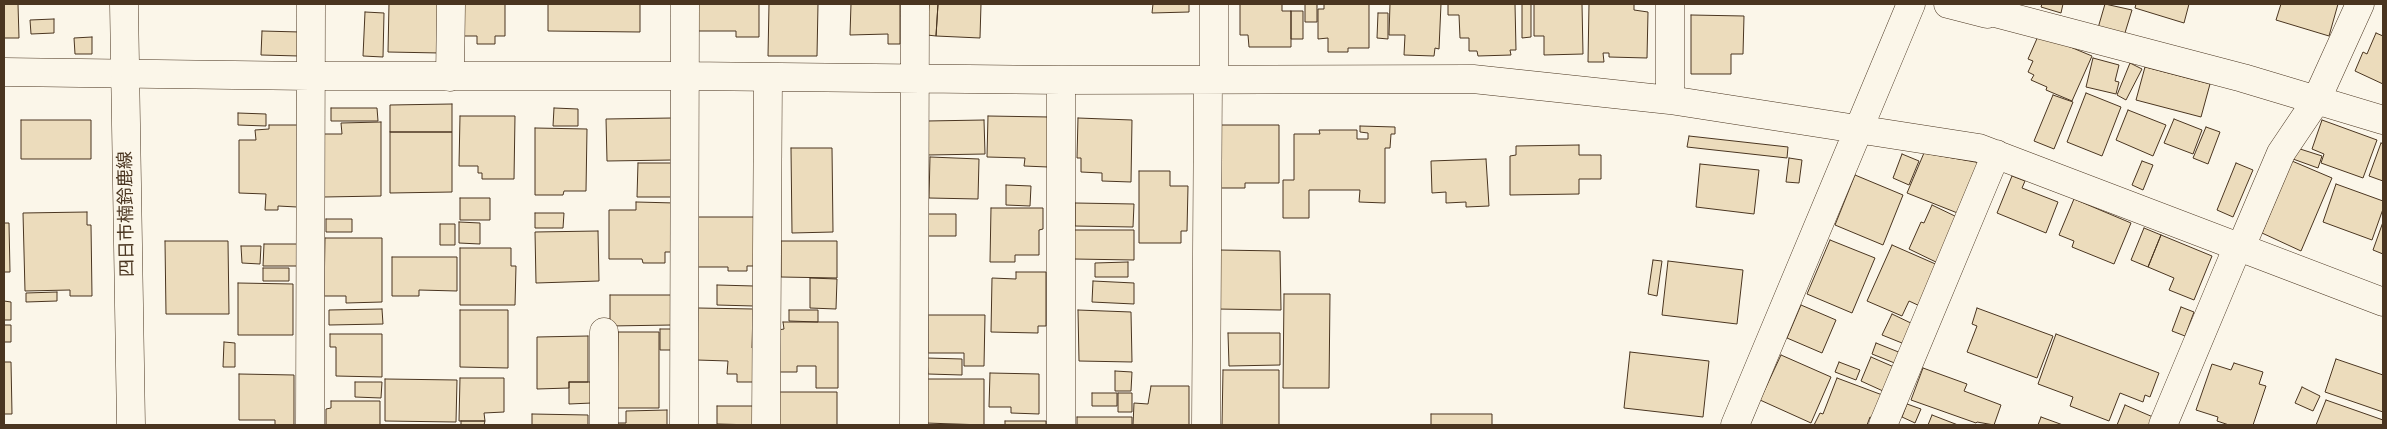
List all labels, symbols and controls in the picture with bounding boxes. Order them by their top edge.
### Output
street label: 四日市楠鈴鹿線 [115,151,139,277]

